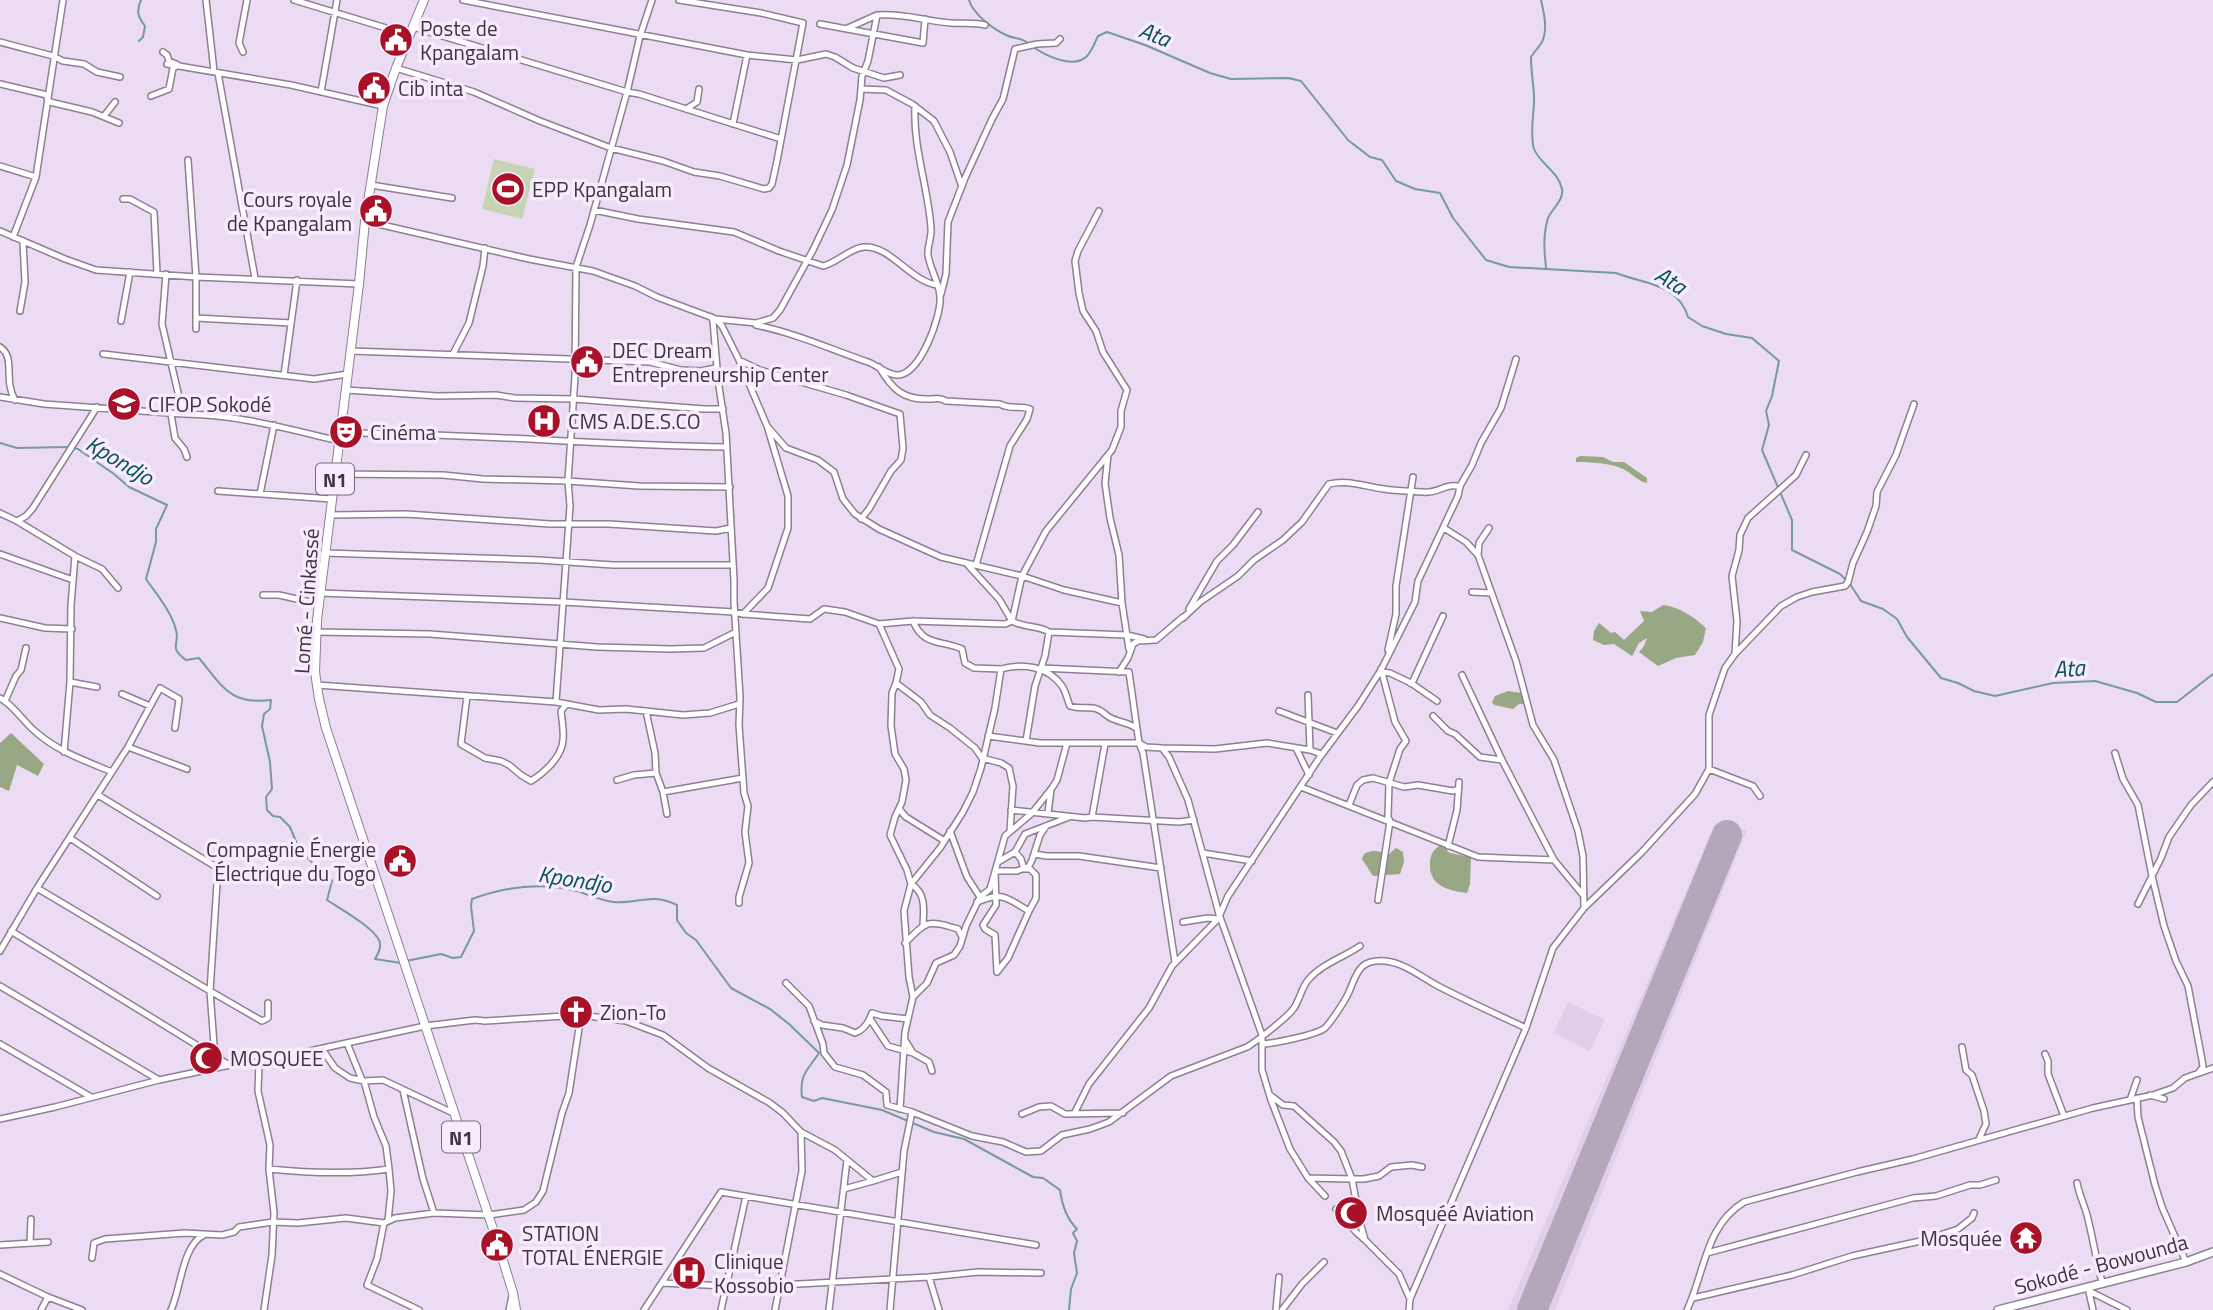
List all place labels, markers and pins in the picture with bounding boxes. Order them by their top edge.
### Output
place label: Poste de Kpangalam [420,12,519,68]
public building icon: Poste de Kpangalam [377,21,415,59]
public building icon: Cib inta [355,69,393,107]
place label: Cib inta [398,72,464,104]
sports icon: EPP Kpangalam [489,170,527,208]
place label: EPP Kpangalam [532,173,672,205]
place label: Cours royale de Kpangalam [227,183,352,239]
public building icon: Cours royale de Kpangalam [357,192,395,230]
place label: DEC Dream Entrepreneurship Center [612,334,829,390]
public building icon: DEC Dream Entrepreneurship Center [568,343,606,381]
school or university icon: CIFOP Sokodé [105,385,143,423]
place label: CIFOP Sokodé [148,388,271,420]
hospital icon: CMS A.DE.S.CO [525,402,563,440]
place label: CMS A.DE.S.CO [568,405,701,437]
theatre icon: Cinéma [327,413,365,451]
place label: Cinéma [370,416,436,448]
place label: Compagnie Énergie Électrique du Togo [206,833,376,889]
public building icon: Compagnie Énergie Électrique du Togo [381,842,419,880]
church icon: Zion-To [557,993,595,1031]
place label: Zion-To [600,996,666,1028]
mosque icon: MOSQUEE [187,1039,225,1077]
place label: MOSQUEE [230,1042,324,1074]
mosque icon: Mosquéé Aviation [1332,1194,1370,1232]
place label: Mosquéé Aviation [1376,1197,1534,1229]
place label: STATION TOTAL ÉNERGIE [522,1217,663,1273]
temple icon: Mosquée [2007,1219,2045,1257]
place label: Mosquée [1920,1222,2002,1254]
public building icon: STATION TOTAL ÉNERGIE [478,1226,516,1264]
place label: Clinique Kossobio [714,1245,794,1301]
hospital icon: Clinique Kossobio [670,1254,708,1292]

